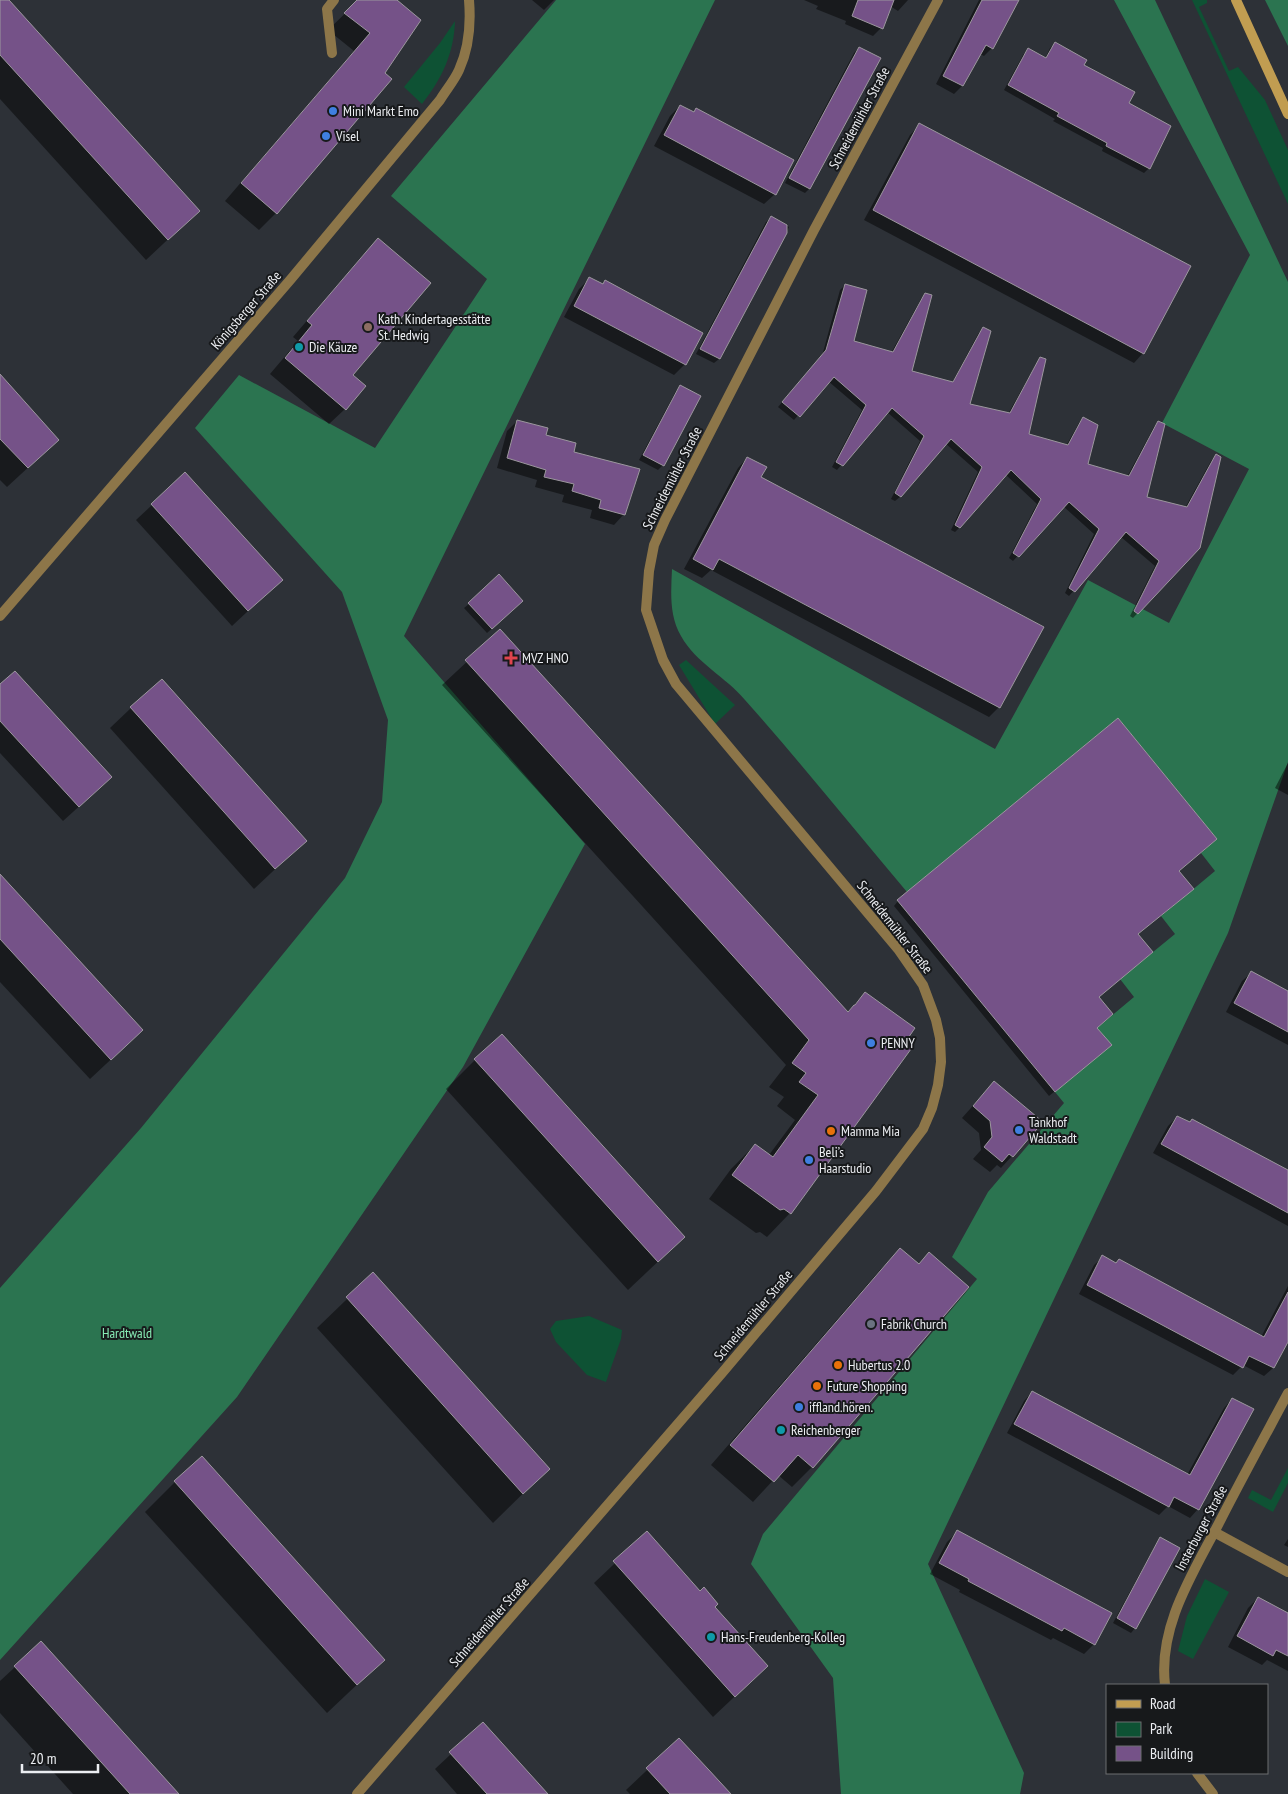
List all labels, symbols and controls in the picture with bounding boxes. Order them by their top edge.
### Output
street label: Schneidemühler Straße [825,64,894,172]
place label: Mini Markt Emo [343,102,419,120]
marker: Mini Markt Emo [327,105,339,117]
place label: Visel [335,127,360,145]
marker: Visel [320,130,332,142]
street label: Königsberger Straße [207,267,285,353]
place label: Kath. Kindertagesstätte St. Hedwig [378,310,491,344]
marker: Kath. Kindertagesstätte St. Hedwig [362,321,374,333]
place label: Die Käuze [309,338,358,356]
marker: Die Käuze [293,341,305,353]
street label: Schneidemühler Straße [638,423,706,532]
place label: MVZ HNO [522,649,569,667]
marker: MVZ HNO [504,651,518,665]
street label: Schneidemühler Straße [853,877,937,977]
place label: PENNY [881,1034,915,1052]
marker: PENNY [865,1037,877,1049]
place label: Tankhof Waldstadt [1029,1113,1077,1147]
place label: Mamma Mia [841,1122,900,1140]
marker: Tankhof Waldstadt [1013,1124,1025,1136]
marker: Mamma Mia [825,1125,837,1137]
place label: Beli’s Haarstudio [819,1143,871,1177]
marker: Beli’s Haarstudio [803,1154,815,1166]
street label: Schneidemühler Straße [710,1266,796,1364]
place label: Fabrik Church [881,1315,947,1333]
marker: Fabrik Church [865,1318,877,1330]
park label: Hardtwald [102,1324,152,1342]
place label: Hubertus 2.0 [848,1356,910,1374]
marker: Hubertus 2.0 [832,1359,844,1371]
place label: Future Shopping [827,1377,907,1395]
marker: Future Shopping [811,1380,823,1392]
place label: iffland.hören. [809,1398,873,1416]
marker: iffland.hören. [793,1401,805,1413]
place label: Reichenberger [791,1421,861,1439]
marker: Reichenberger [775,1424,787,1436]
street label: Insterburger Straße [1171,1482,1231,1574]
street label: Schneidemühler Straße [445,1573,533,1671]
place label: Hans-Freudenberg-Kolleg [721,1628,845,1646]
marker: Hans-Freudenberg-Kolleg [705,1631,717,1643]
legend [1106,1684,1268,1774]
text: Road [1150,1694,1176,1713]
text: Park [1150,1719,1172,1738]
scale bar [22,1742,99,1774]
text: Building [1150,1744,1193,1763]
text: 20 m [30,1749,56,1768]

